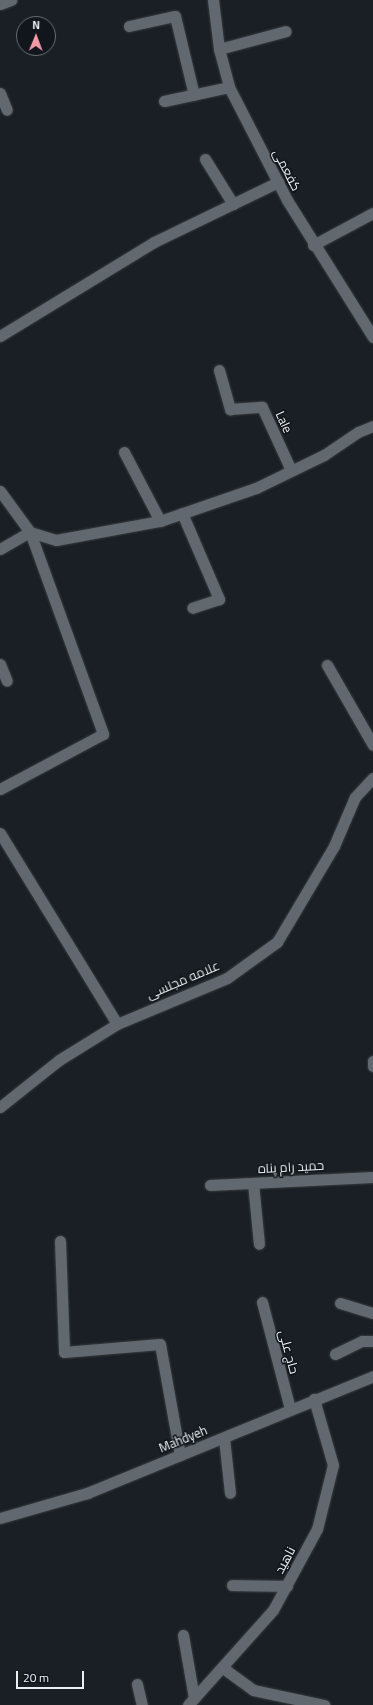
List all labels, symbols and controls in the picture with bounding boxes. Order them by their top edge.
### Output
text: N [32,15,40,35]
north arrow [16,16,56,56]
street label: کفعمی [270,146,304,194]
street label: Lale [272,409,296,435]
street label: علامه مجلسی [144,958,222,1002]
street label: حمید رام پناه [258,1157,324,1177]
street label: حاج علی [276,1328,302,1376]
street label: Mahdyeh [156,1422,210,1456]
street label: ناهید [271,1544,299,1576]
scale bar [18,1663,86,1689]
text: 20 m [23,1666,49,1689]

